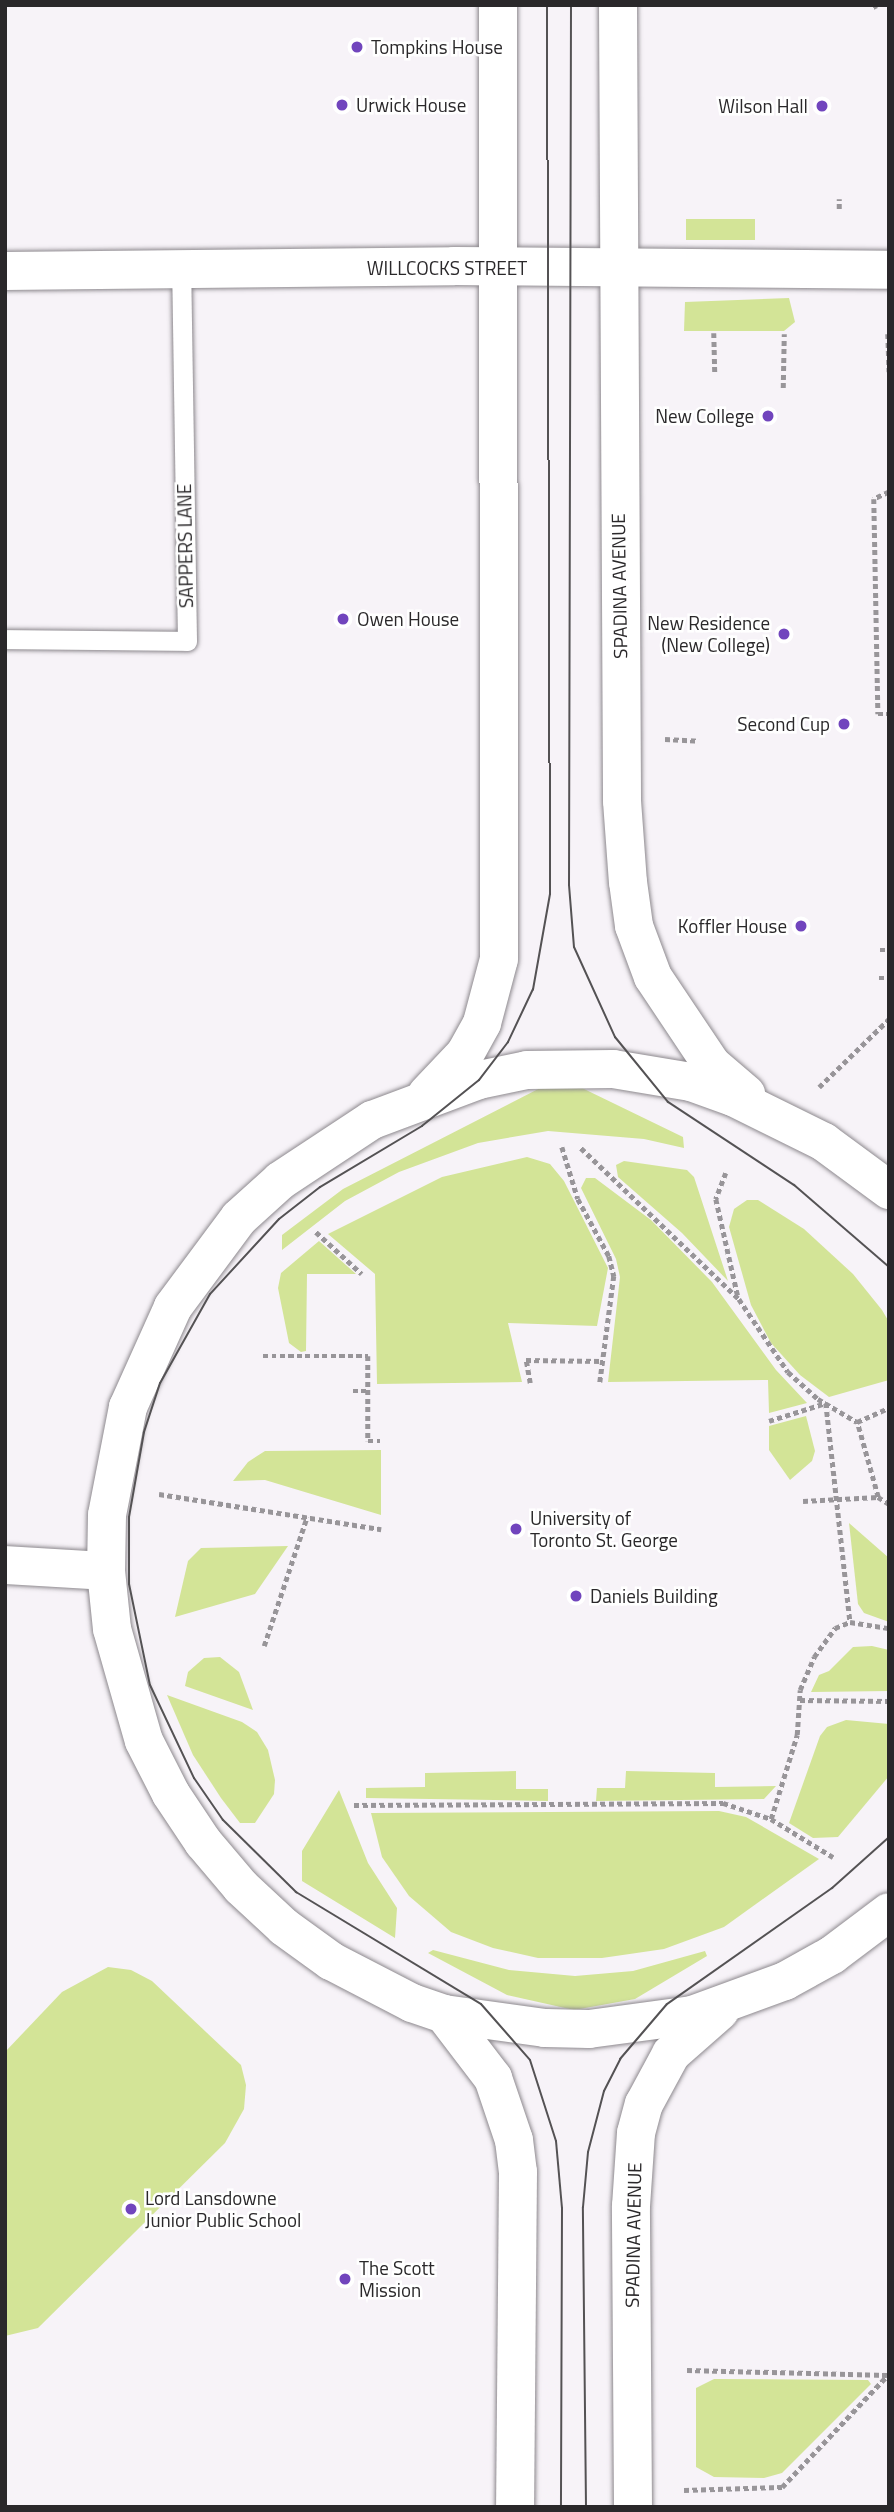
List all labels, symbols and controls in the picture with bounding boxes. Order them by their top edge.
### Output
place label: Tompkins House [371,36,503,58]
marker: Tompkins House [349,39,365,55]
place label: Urwick House [356,94,466,116]
place label: Wilson Hall [718,95,808,117]
marker: Urwick House [334,97,350,113]
marker: Wilson Hall [814,98,830,114]
street label: WILLCOCKS STREET [367,257,527,279]
place label: New College [655,405,754,427]
marker: New College [760,408,776,424]
street label: SAPPERS LANE [173,484,197,608]
street label: SPADINA AVENUE [606,513,632,659]
place label: Owen House [357,608,459,630]
marker: Owen House [335,611,351,627]
place label: New Residence (New College) [647,612,770,656]
marker: New Residence (New College) [776,626,792,642]
place label: Second Cup [737,713,830,735]
marker: Second Cup [836,716,852,732]
place label: Koffler House [678,915,787,937]
marker: Koffler House [793,918,809,934]
place label: University of Toronto St. George [530,1507,678,1551]
marker: University of Toronto St. George [508,1521,524,1537]
place label: Daniels Building [590,1585,718,1607]
marker: Daniels Building [568,1588,584,1604]
street label: SPADINA AVENUE [620,2162,646,2308]
place label: Lord Lansdowne Junior Public School [145,2187,301,2231]
marker: Lord Lansdowne Junior Public School [123,2201,139,2217]
place label: The Scott Mission [359,2257,435,2301]
marker: The Scott Mission [337,2271,353,2287]

